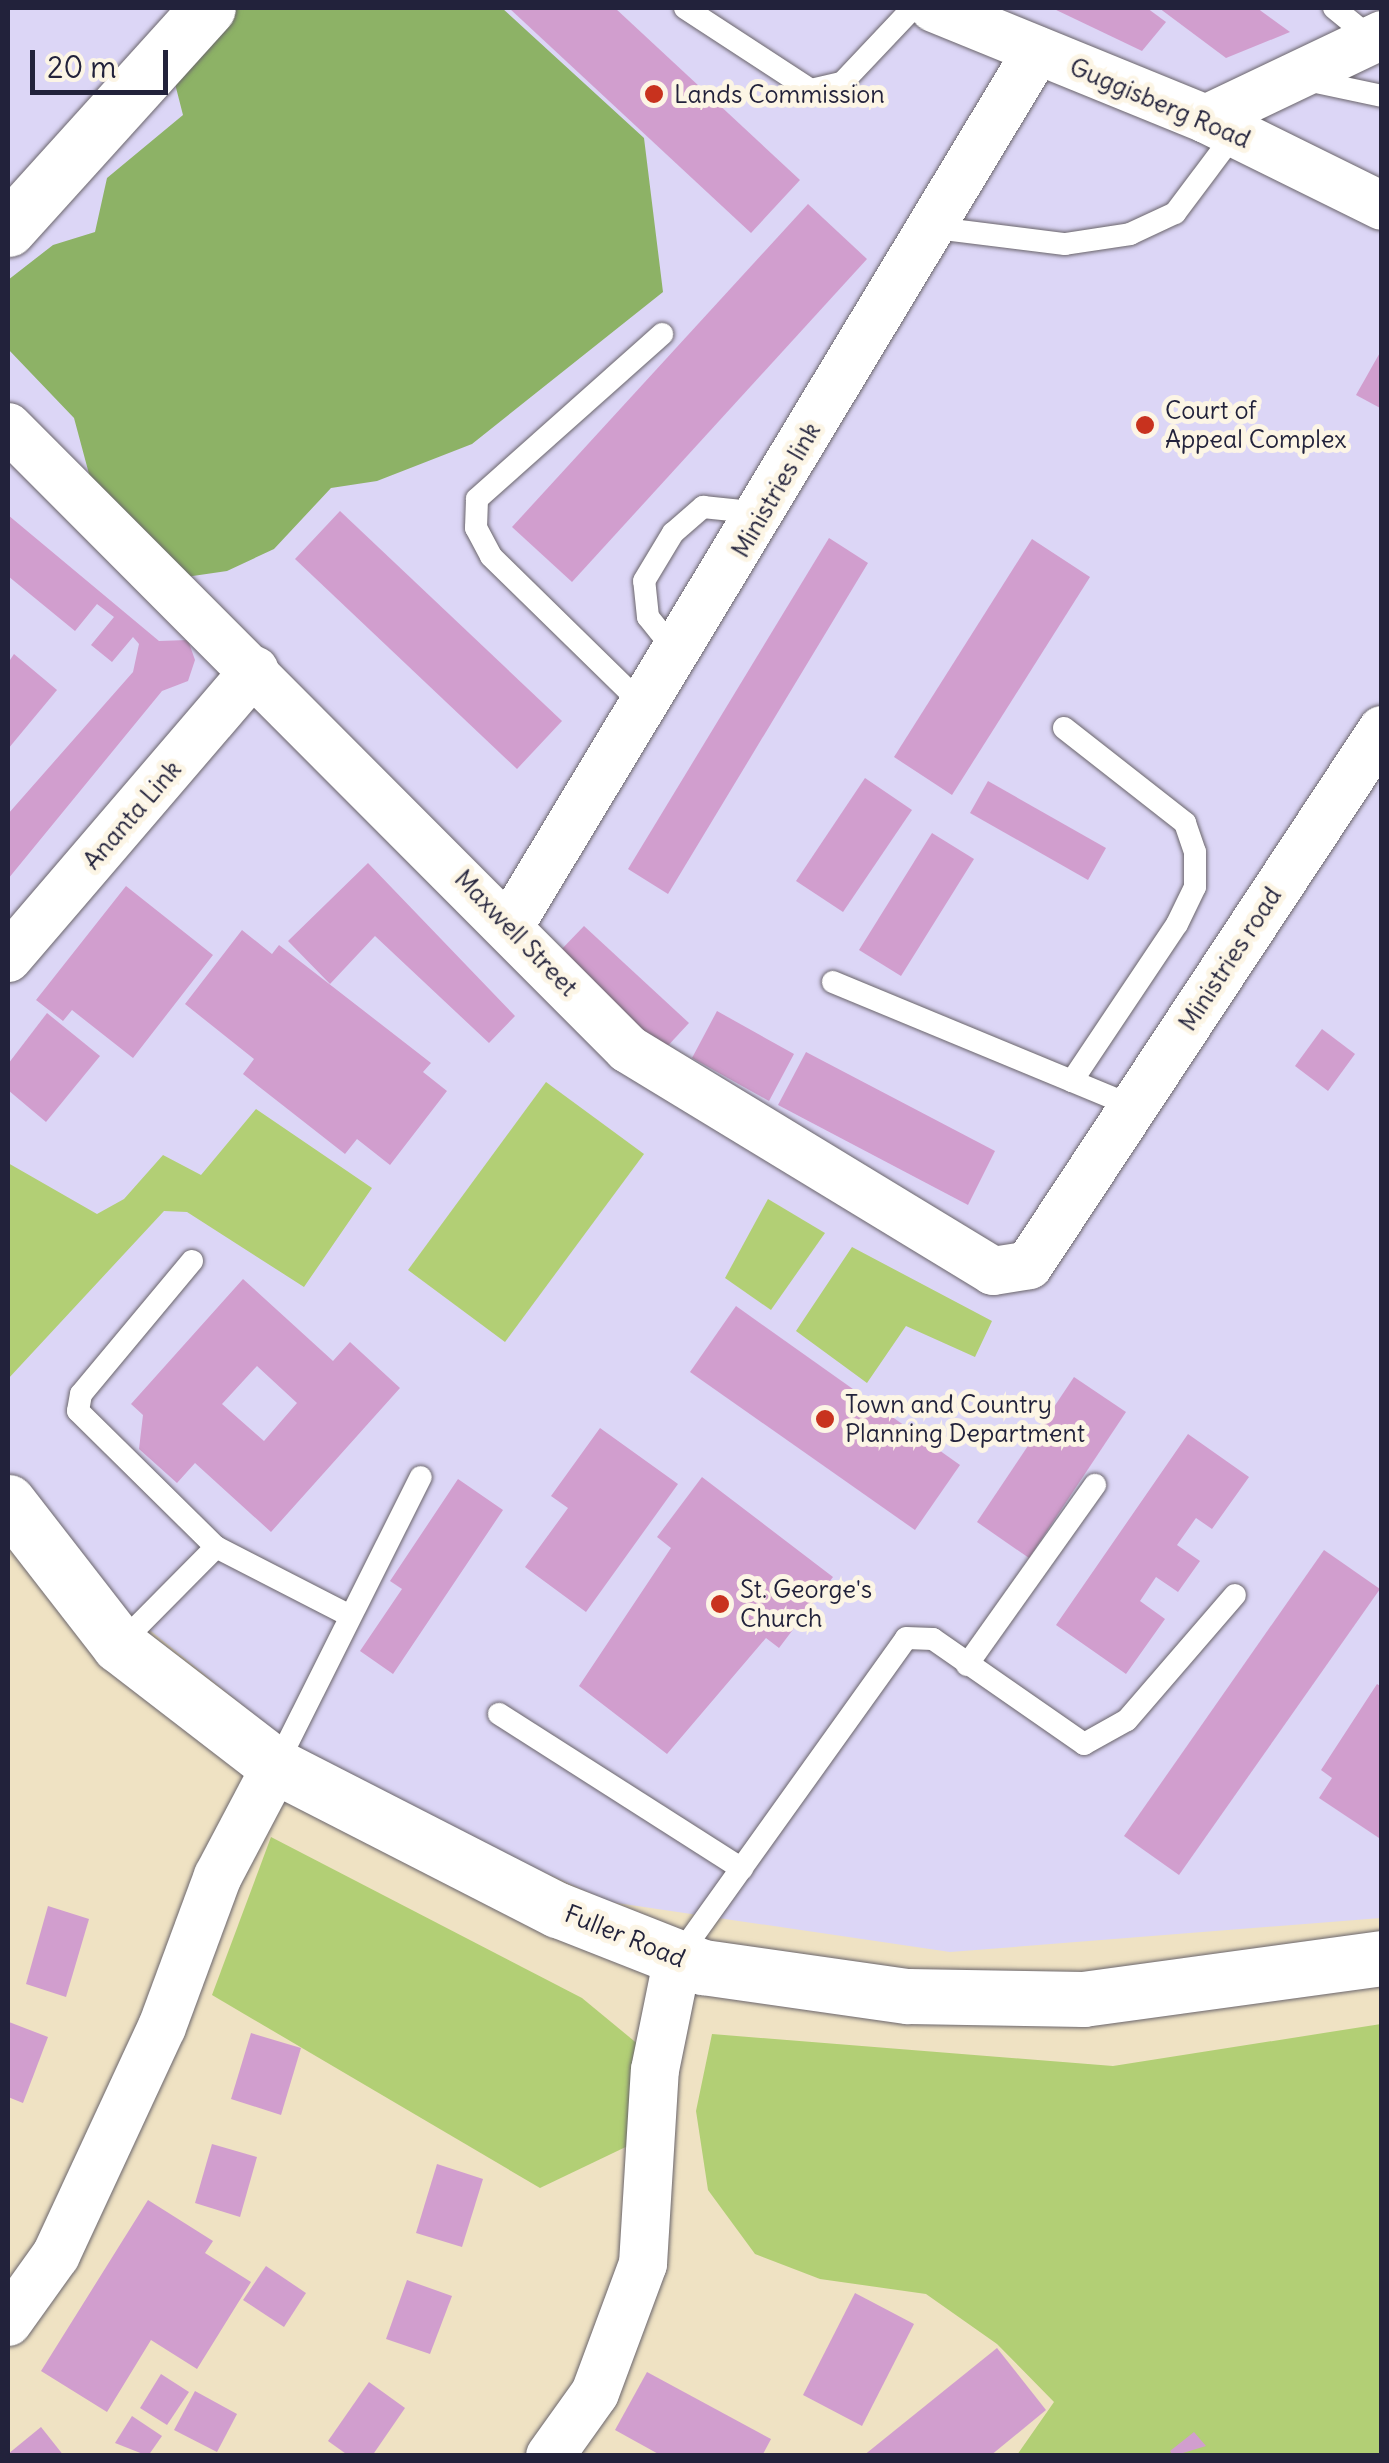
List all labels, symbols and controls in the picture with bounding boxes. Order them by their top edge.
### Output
scale bar [35,30,172,92]
text: 20 m [47,48,117,86]
street label: Guggisberg Road [1065,51,1255,155]
place label: Lands Commission [674,79,885,109]
marker: Lands Commission [643,83,665,105]
place label: Court of Appeal Complex [1165,396,1347,455]
marker: Court of Appeal Complex [1134,414,1156,436]
street label: Ministries link [725,417,827,563]
street label: Ananta Link [77,755,187,875]
street label: Maxwell Street [448,864,584,1002]
street label: Ministries road [1172,882,1288,1036]
place label: Town and Country Planning Department [845,1390,1085,1449]
marker: Town and Country Planning Department [814,1408,836,1430]
place label: St. George's Church [740,1575,872,1634]
marker: St. George's Church [709,1593,731,1615]
street label: Fuller Road [560,1898,690,1974]

